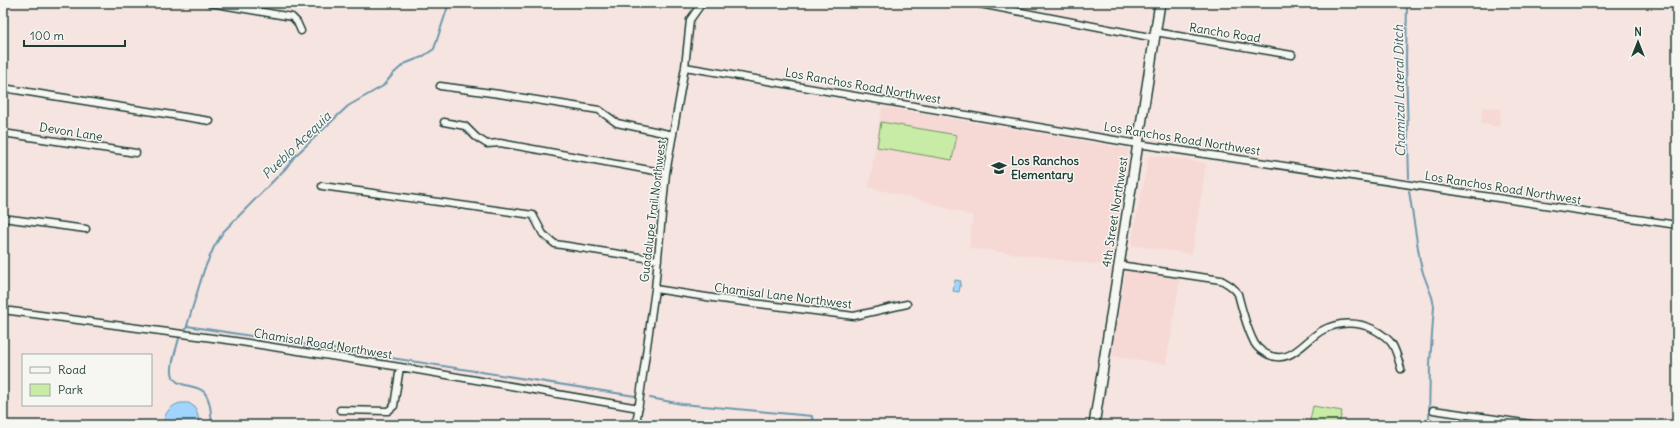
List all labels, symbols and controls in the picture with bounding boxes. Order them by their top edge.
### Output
street label: Rancho Road [1188,19,1262,46]
scale bar [24,22,125,48]
north arrow [1618,22,1658,62]
water label: Chamizal Lateral Ditch [1390,24,1409,157]
text: N [1634,25,1642,39]
text: 100 m [30,28,64,43]
street label: Los Ranchos Road Northwest [784,64,942,107]
water label: Pueblo Acequia [258,108,335,183]
street label: Devon Lane [38,119,104,144]
street label: Los Ranchos Road Northwest [1103,119,1261,158]
street label: Guadalupe Trail Northwest [636,139,669,283]
place label: Los Ranchos Elementary [1011,153,1080,183]
street label: 4th Street Northwest [1098,156,1131,268]
school or university icon: Los Ranchos Elementary [990,159,1008,177]
street label: Los Ranchos Road Northwest [1424,168,1582,207]
street label: Chamisal Lane Northwest [713,280,853,311]
street label: Chamisal Road Northwest [253,325,393,362]
legend [22,354,152,406]
text: Road [58,362,86,377]
text: Park [58,382,83,397]

